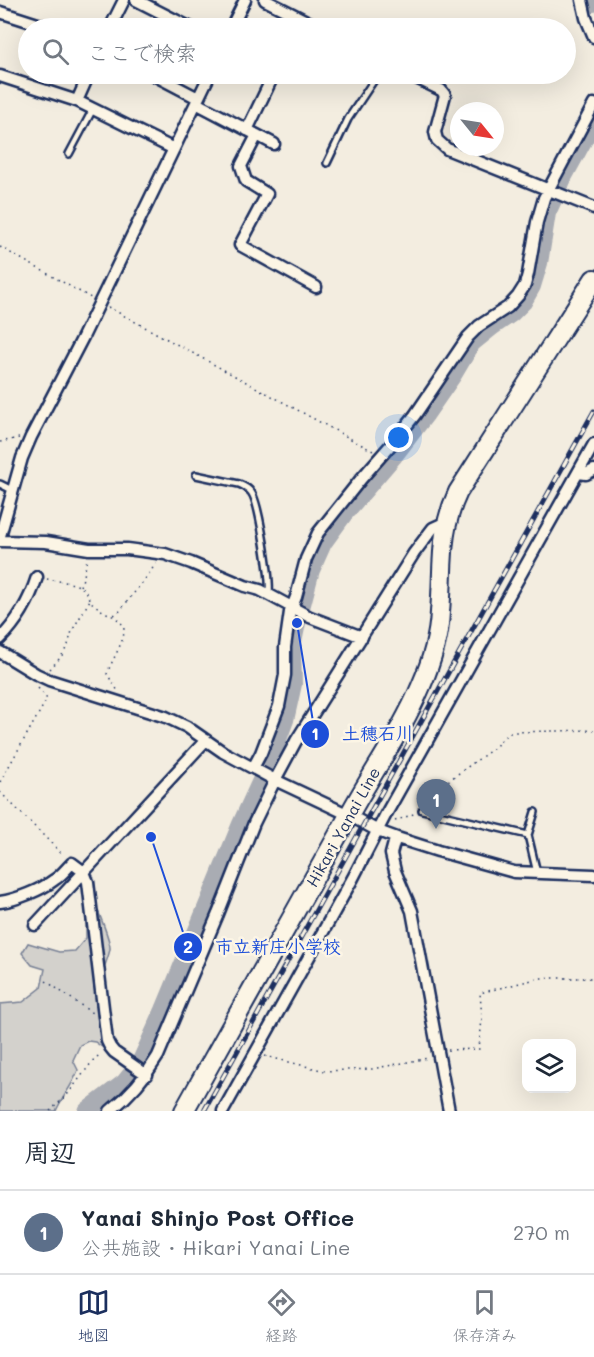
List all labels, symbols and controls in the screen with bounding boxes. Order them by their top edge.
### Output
search box [18,18,576,84]
icon: search [39,35,72,68]
text: ここで検索 [87,38,197,67]
north arrow [450,102,504,156]
your location [384,423,413,452]
callout: 土穂石川 [300,716,426,752]
text: 1 [311,721,319,745]
text: 土穂石川 [342,721,414,745]
street label: Hikari Yanai Line [301,763,384,891]
pin: 1 [416,780,456,829]
callout: 市立新庄小学校 [173,929,353,965]
text: 2 [183,934,193,958]
text: 市立新庄小学校 [215,934,341,958]
map controls [522,1039,576,1093]
button: layers [522,1039,576,1093]
text: 周辺 [24,1135,76,1169]
text: Yanai Shinjo Post Office [81,1203,354,1232]
text: 1 [39,1219,48,1245]
text: 270 m [513,1219,570,1245]
text: 公共施設 · Hikari Yanai Line [81,1234,350,1260]
tab: 地図 [77,1286,110,1346]
tab: 経路 [265,1286,298,1346]
tab: 保存済み [453,1286,517,1346]

